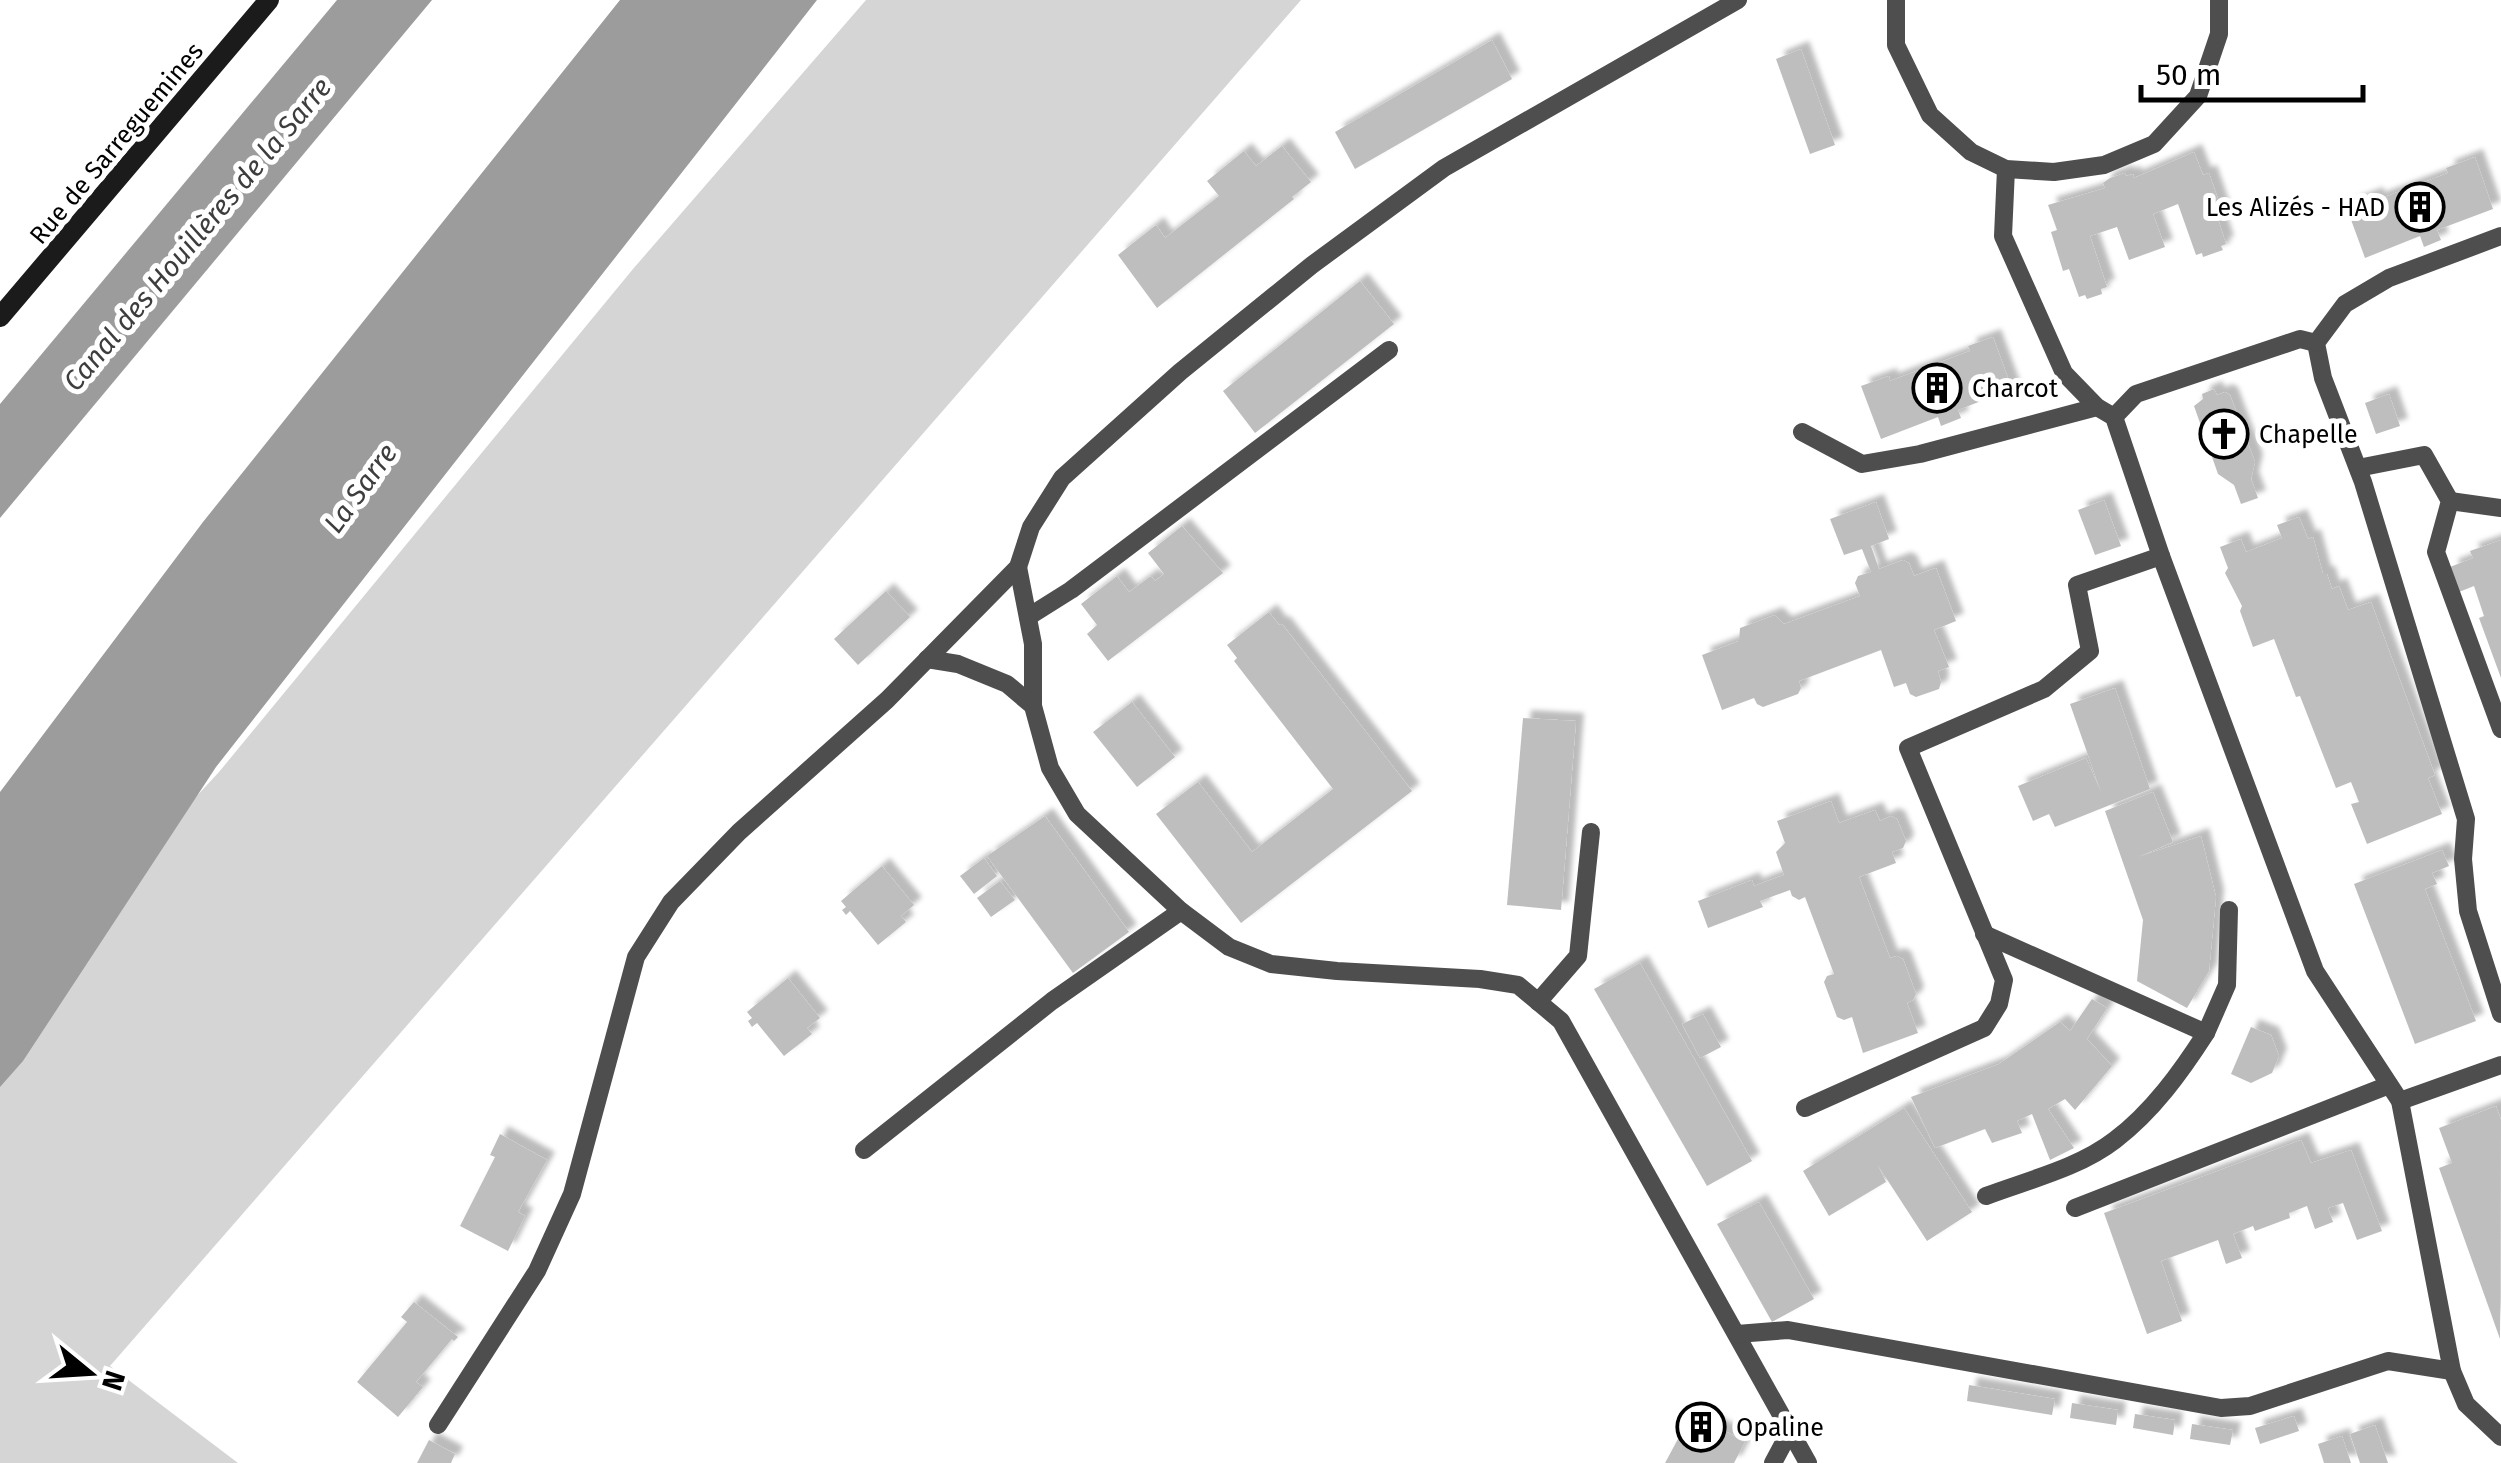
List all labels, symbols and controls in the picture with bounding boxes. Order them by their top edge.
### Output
street label: Rue de Sarreguemines [24,37,210,251]
scale bar [2141,40,2364,102]
text: 50 m [2156,57,2221,93]
water label: Canal des Houillères de la Sarre [57,71,338,398]
building icon: Les Alizés - HAD [2394,181,2446,233]
place label: Les Alizés - HAD [2206,193,2385,223]
building icon: Charcot [1911,362,1963,414]
place label: Charcot [1972,374,2059,404]
church icon: Chapelle [2198,408,2250,460]
place label: Chapelle [2259,420,2358,450]
water label: La Sarre [317,437,404,539]
north arrow [40,1323,140,1423]
text: N [95,1367,132,1395]
building icon: Opaline [1675,1401,1727,1453]
place label: Opaline [1736,1413,1824,1443]

